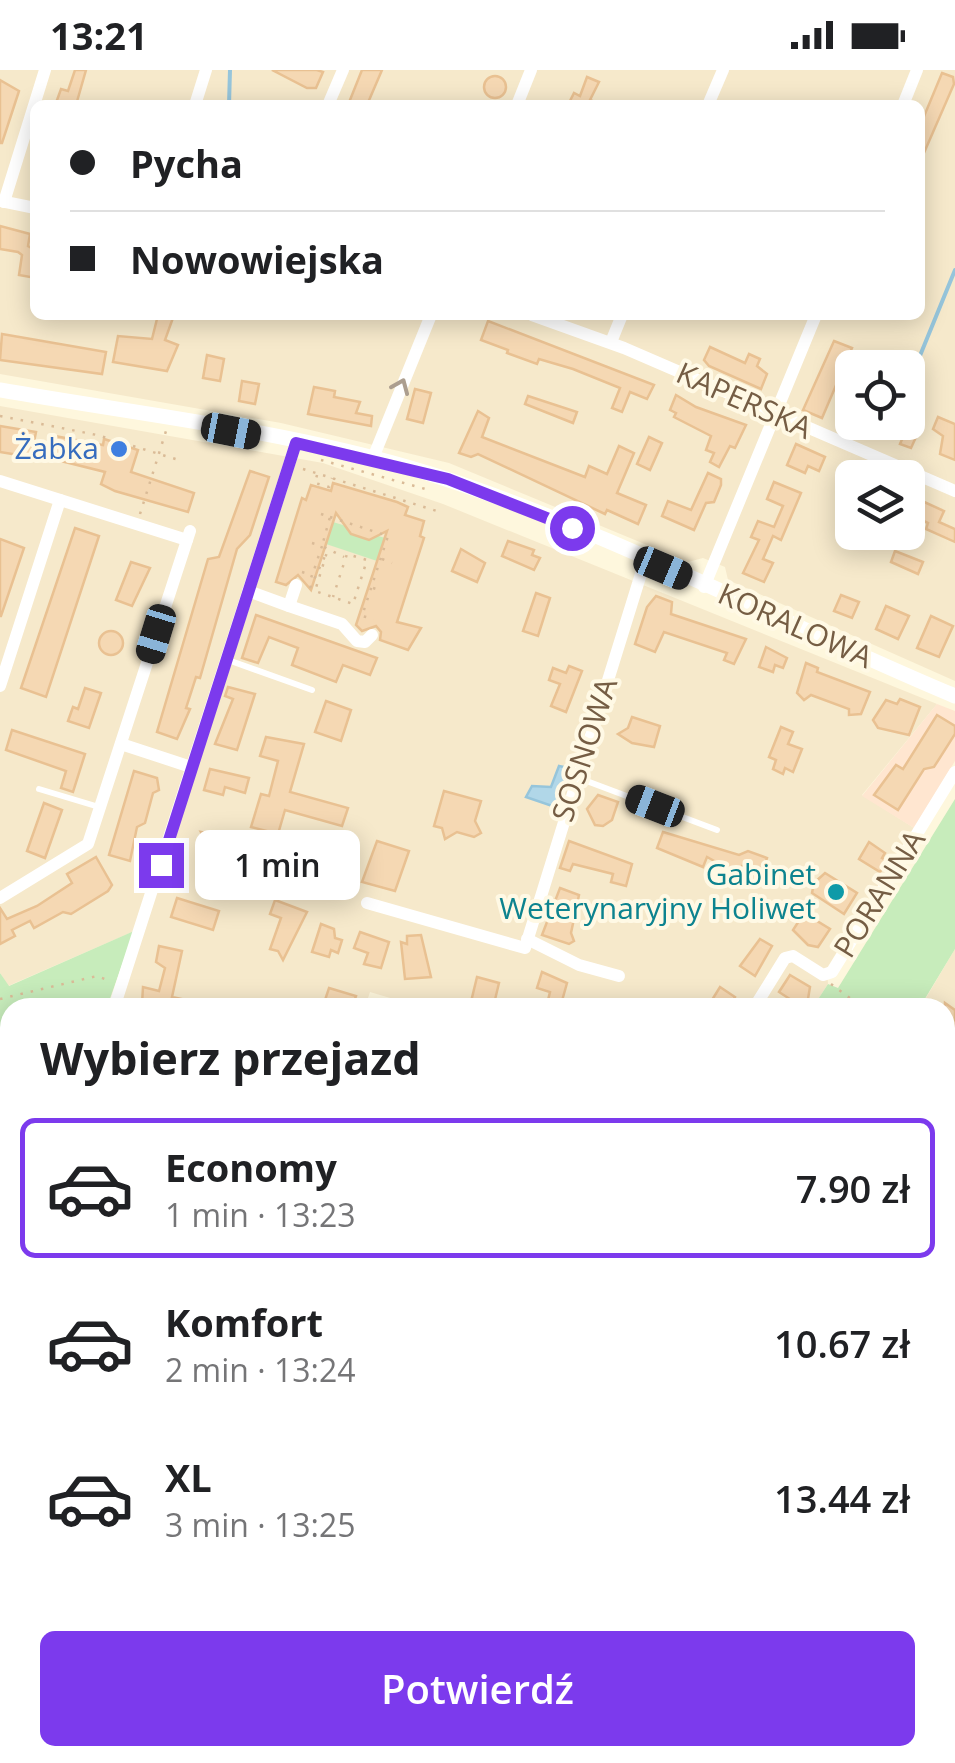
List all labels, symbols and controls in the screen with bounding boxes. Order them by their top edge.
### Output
text: 13:21 [50,9,148,61]
text: Pycha [130,137,243,189]
text: Nowowiejska [130,233,384,285]
map controls [835,350,925,550]
button: locate [835,350,925,440]
street label: KAPERSKA [670,352,819,448]
one-way arrow [389,378,409,396]
car [199,411,263,451]
place label: Żabka [14,427,99,468]
marker: Żabka [108,438,130,460]
button: layers [835,460,925,550]
route start [550,506,595,551]
car [630,542,696,594]
street label: KORALOWA [712,572,879,677]
car [133,601,179,667]
street label: SOSNOWA [541,672,626,827]
car [622,781,688,831]
street label: PORANNA [823,822,934,965]
callout: 1 min [196,830,361,900]
route end [139,843,184,888]
text: 1 min [234,843,321,886]
place label: Gabinet Weterynaryjny Holiwet [499,853,816,928]
marker: Gabinet Weterynaryjny Holiwet [825,881,847,903]
text: Wybierz przejazd [40,1027,421,1088]
text: Economy [165,1141,337,1193]
icon: car [45,1143,135,1233]
text: 7.90 zł [796,1162,910,1214]
text: 1 min · 13:23 [165,1193,356,1236]
text: Komfort [165,1296,323,1348]
icon: car [45,1298,135,1388]
text: 10.67 zł [774,1317,910,1369]
text: 2 min · 13:24 [165,1348,356,1391]
text: XL [165,1451,212,1503]
icon: car [45,1453,135,1543]
text: 13.44 zł [774,1472,910,1524]
text: 3 min · 13:25 [165,1503,356,1546]
button: Potwierdź [40,1631,915,1746]

